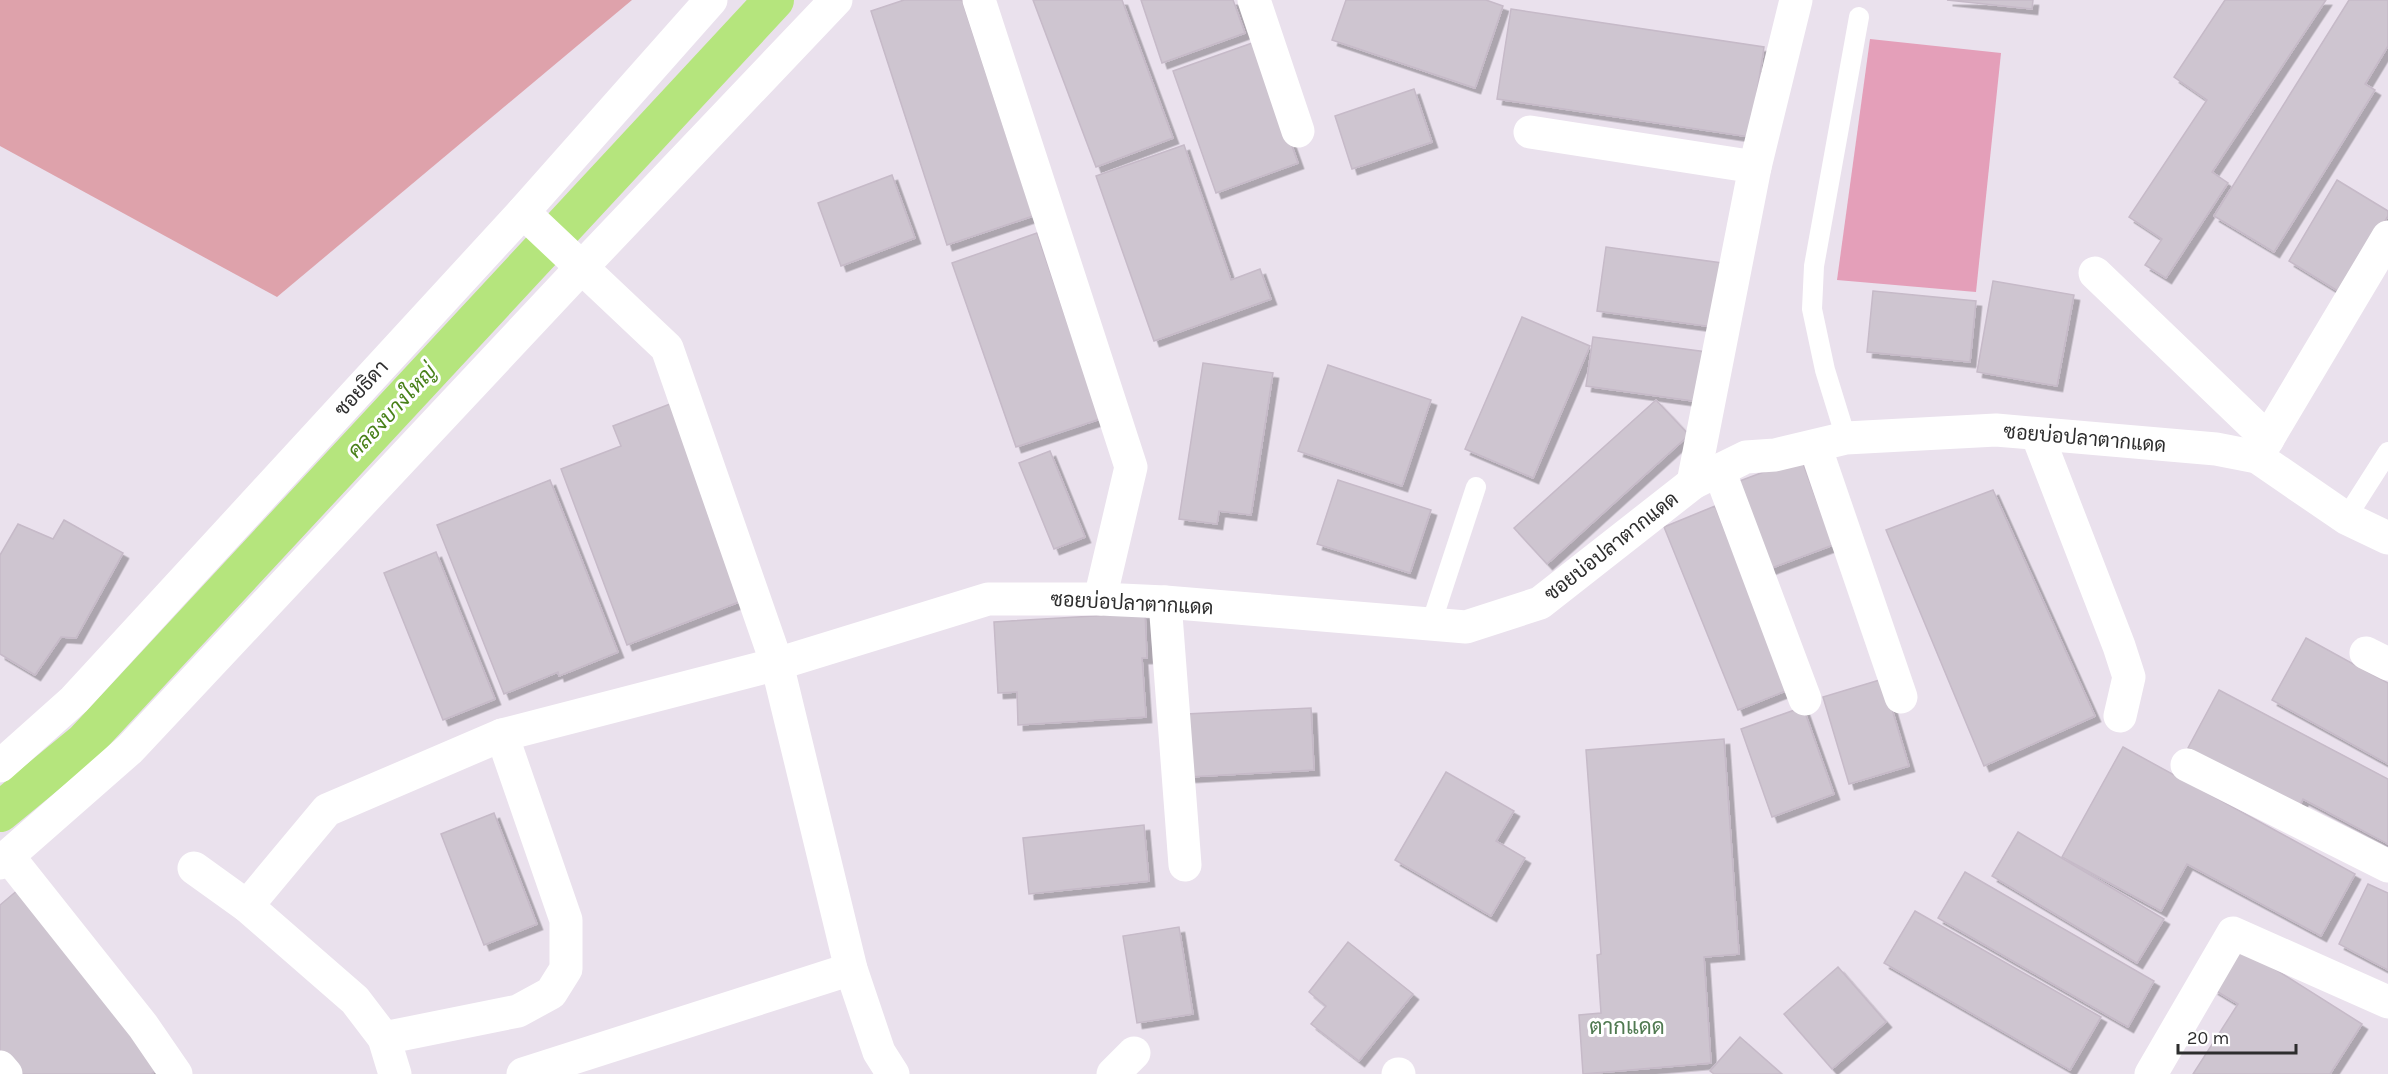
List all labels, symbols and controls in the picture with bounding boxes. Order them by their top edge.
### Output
street label: ซอยธิดา [329,355,393,421]
water label: คลองบางใหญ่ [342,358,442,463]
street label: ซอยบ่อปลาตากแดด [2003,419,2167,457]
street label: ซอยบ่อปลาตากแดด [1539,486,1683,606]
street label: ซอยบ่อปลาตากแดด [1050,587,1214,619]
district label: ตากแดด [1589,1014,1665,1040]
scale bar [2178,1017,2296,1055]
text: 20 m [2187,1027,2229,1049]

